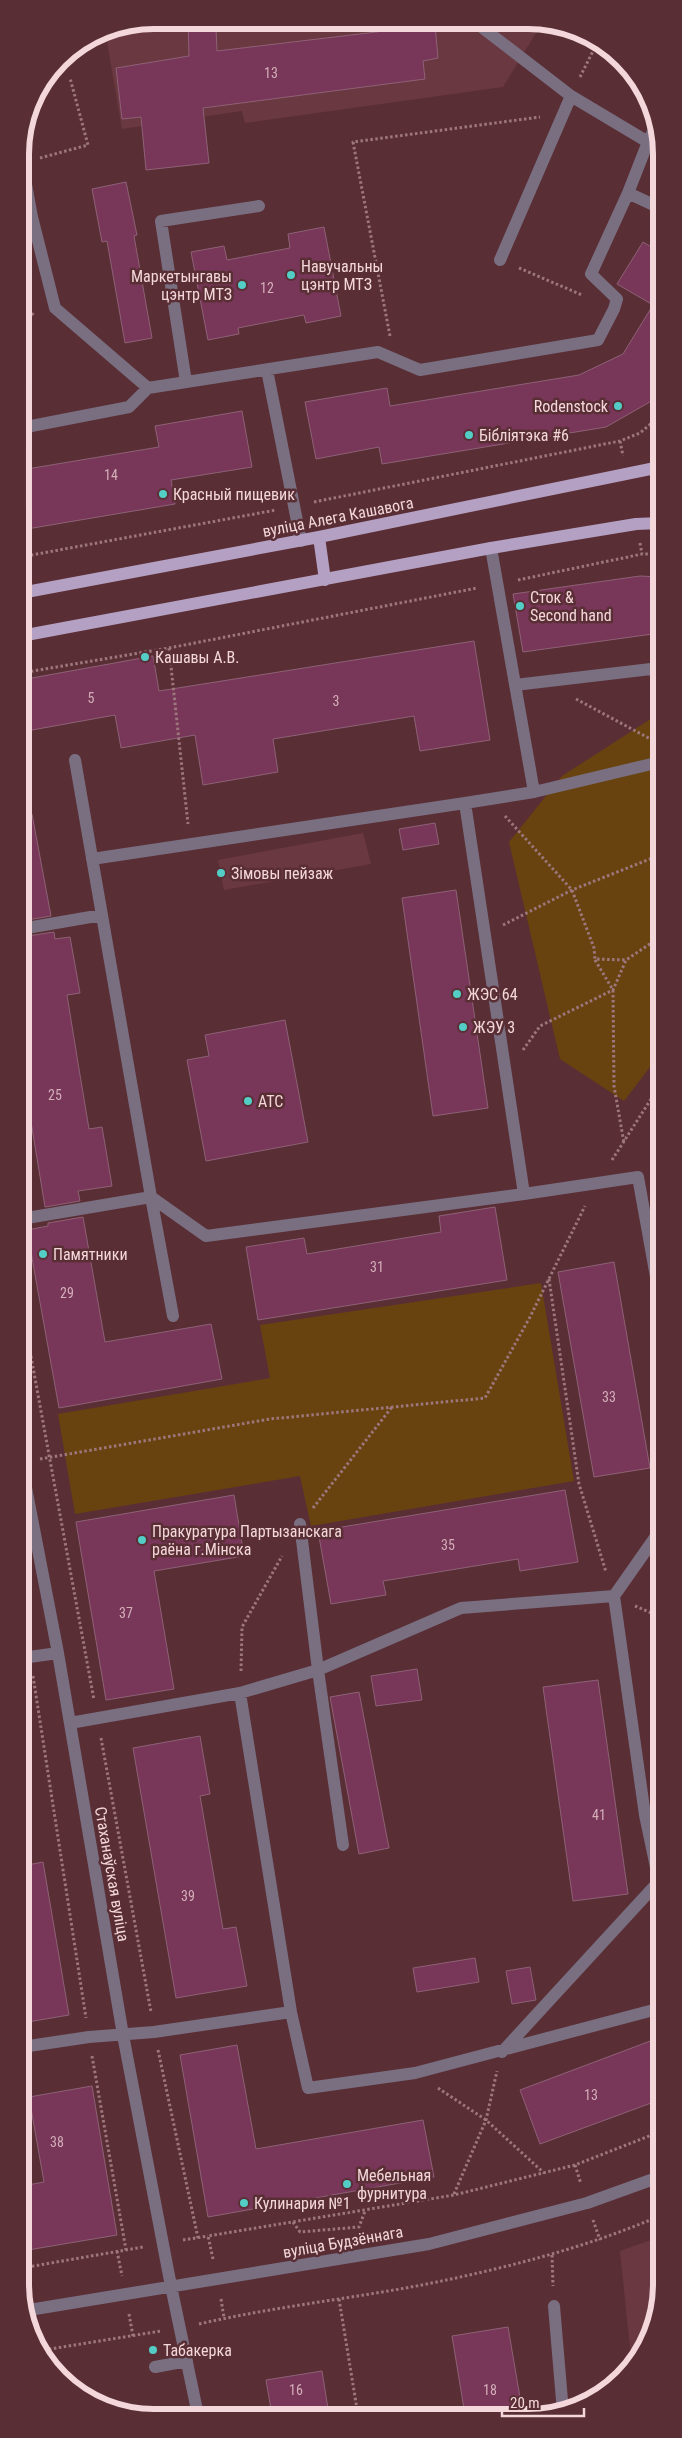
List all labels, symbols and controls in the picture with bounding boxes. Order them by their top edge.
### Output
house number: 13 [264,65,278,81]
place label: Навучальны цэнтр МТЗ [301,257,383,294]
place label: Маркетынгавы цэнтр МТЗ [131,267,232,304]
marker: Навучальны цэнтр МТЗ [285,269,297,281]
marker: Маркетынгавы цэнтр МТЗ [236,279,248,291]
house number: 12 [260,280,274,296]
place label: Rodenstock [534,397,609,416]
marker: Rodenstock [612,400,624,412]
place label: Бібліятэка #6 [479,426,569,445]
marker: Бібліятэка #6 [463,429,475,441]
house number: 14 [104,467,118,483]
place label: Красный пищевик [173,485,295,504]
marker: Красный пищевик [157,488,169,500]
street label: вуліца Алега Кашавога [261,493,415,541]
place label: Сток & Second hand [530,588,612,625]
marker: Сток & Second hand [514,600,526,612]
place label: Кашавы А.В. [155,648,240,667]
marker: Кашавы А.В. [139,651,151,663]
house number: 5 [88,690,95,706]
house number: 3 [333,693,339,709]
place label: Зімовы пейзаж [231,864,334,883]
marker: Зімовы пейзаж [215,867,227,879]
place label: ЖЭС 64 [467,985,518,1004]
marker: ЖЭС 64 [451,988,463,1000]
place label: ЖЭУ 3 [473,1018,515,1037]
marker: ЖЭУ 3 [457,1021,469,1033]
house number: 25 [48,1087,62,1103]
place label: АТС [258,1092,283,1111]
marker: АТС [242,1095,254,1107]
place label: Памятники [53,1245,128,1264]
marker: Памятники [37,1248,49,1260]
house number: 31 [370,1259,384,1275]
house number: 29 [60,1285,74,1301]
house number: 33 [602,1389,616,1405]
place label: Пракуратура Партызанскага раёна г.Мінска [152,1522,342,1559]
marker: Пракуратура Партызанскага раёна г.Мінска [136,1534,148,1546]
house number: 35 [441,1537,455,1553]
house number: 37 [119,1605,133,1621]
street label: Стаханаўская вуліца [91,1805,133,1943]
house number: 41 [592,1807,606,1823]
house number: 39 [181,1888,195,1904]
house number: 13 [584,2087,598,2103]
house number: 38 [50,2134,64,2150]
place label: Мебельная фурнитура [357,2166,431,2203]
marker: Мебельная фурнитура [341,2178,353,2190]
place label: Кулинария №1 [254,2194,351,2213]
marker: Кулинария №1 [238,2197,250,2209]
street label: вуліца Будзённага [281,2222,405,2262]
place label: Табакерка [163,2341,232,2360]
marker: Табакерка [147,2344,159,2356]
house number: 16 [289,2382,303,2398]
house number: 18 [483,2382,497,2398]
scale bar [502,2386,584,2418]
text: 20 m [510,2394,540,2412]

